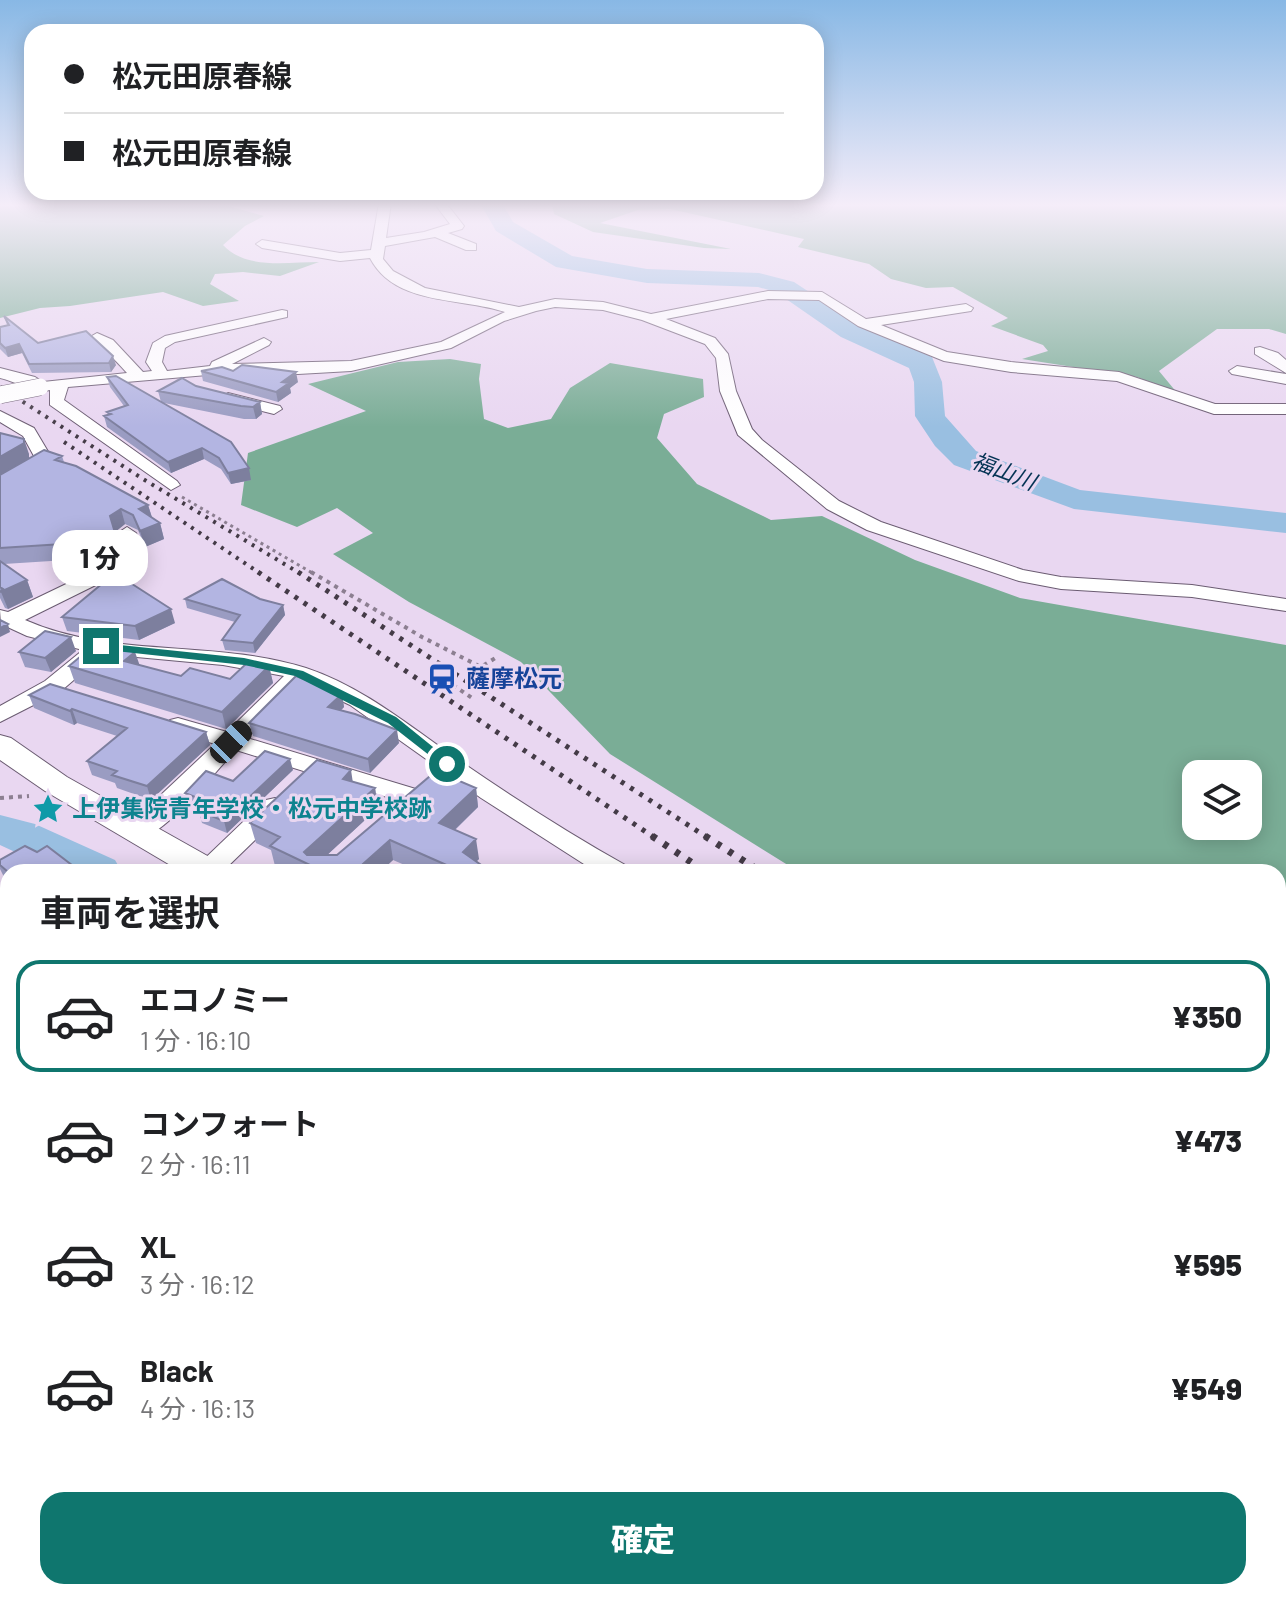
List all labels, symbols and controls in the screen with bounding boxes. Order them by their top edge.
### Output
text: 松元田原春線 [112,57,292,93]
text: 松元田原春線 [112,134,292,170]
water label: 福山川 [969,446,1042,495]
callout: 1 分 [53,530,149,586]
text: 1 分 [80,542,120,573]
route end [83,628,119,664]
station icon: 薩摩松元 [425,662,459,696]
place label: 薩摩松元 [466,663,562,692]
car [206,716,256,768]
route start [429,746,465,782]
map controls [1182,760,1262,840]
button: layers [1182,760,1262,840]
place icon: 上伊集院青年学校・松元中学校跡 [31,792,65,826]
place label: 上伊集院青年学校・松元中学校跡 [72,793,432,822]
text: 車両を選択 [40,890,220,933]
icon: car [44,980,116,1052]
text: エコノミー [140,981,290,1017]
text: ¥350 [1171,998,1242,1034]
text: 1 分 · 16:10 [140,1024,251,1055]
icon: car [44,1104,116,1176]
text: コンフォート [140,1105,319,1141]
text: ¥473 [1174,1122,1242,1158]
text: 2 分 · 16:11 [140,1148,251,1179]
icon: car [44,1228,116,1300]
text: XL [140,1228,176,1264]
text: ¥595 [1173,1246,1242,1282]
text: 3 分 · 16:12 [140,1268,255,1299]
icon: car [44,1352,116,1424]
text: Black [140,1352,214,1388]
text: ¥549 [1170,1370,1242,1406]
text: 4 分 · 16:13 [140,1392,255,1423]
button: 確定 [40,1492,1246,1584]

